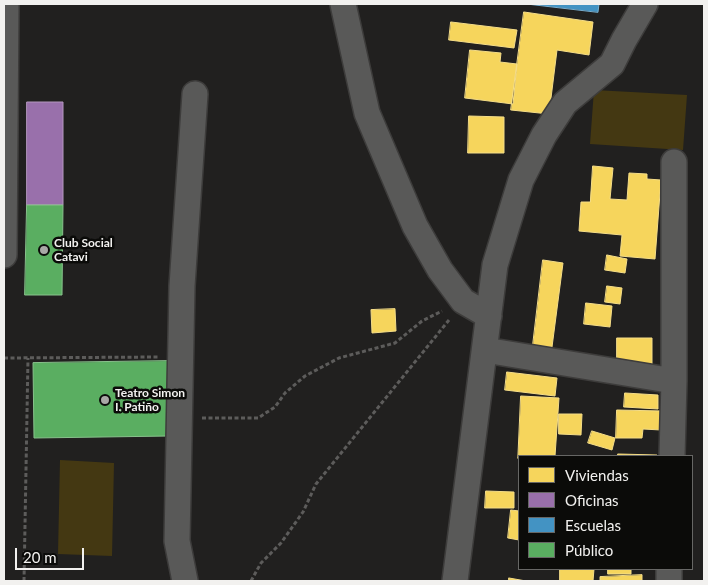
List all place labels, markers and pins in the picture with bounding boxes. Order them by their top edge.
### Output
place label: Club Social Catavi [54,236,113,264]
marker: Club Social Catavi [38,244,50,256]
place label: Teatro Simon I. Patiño [115,386,185,414]
marker: Teatro Simon I. Patiño [99,394,111,406]

